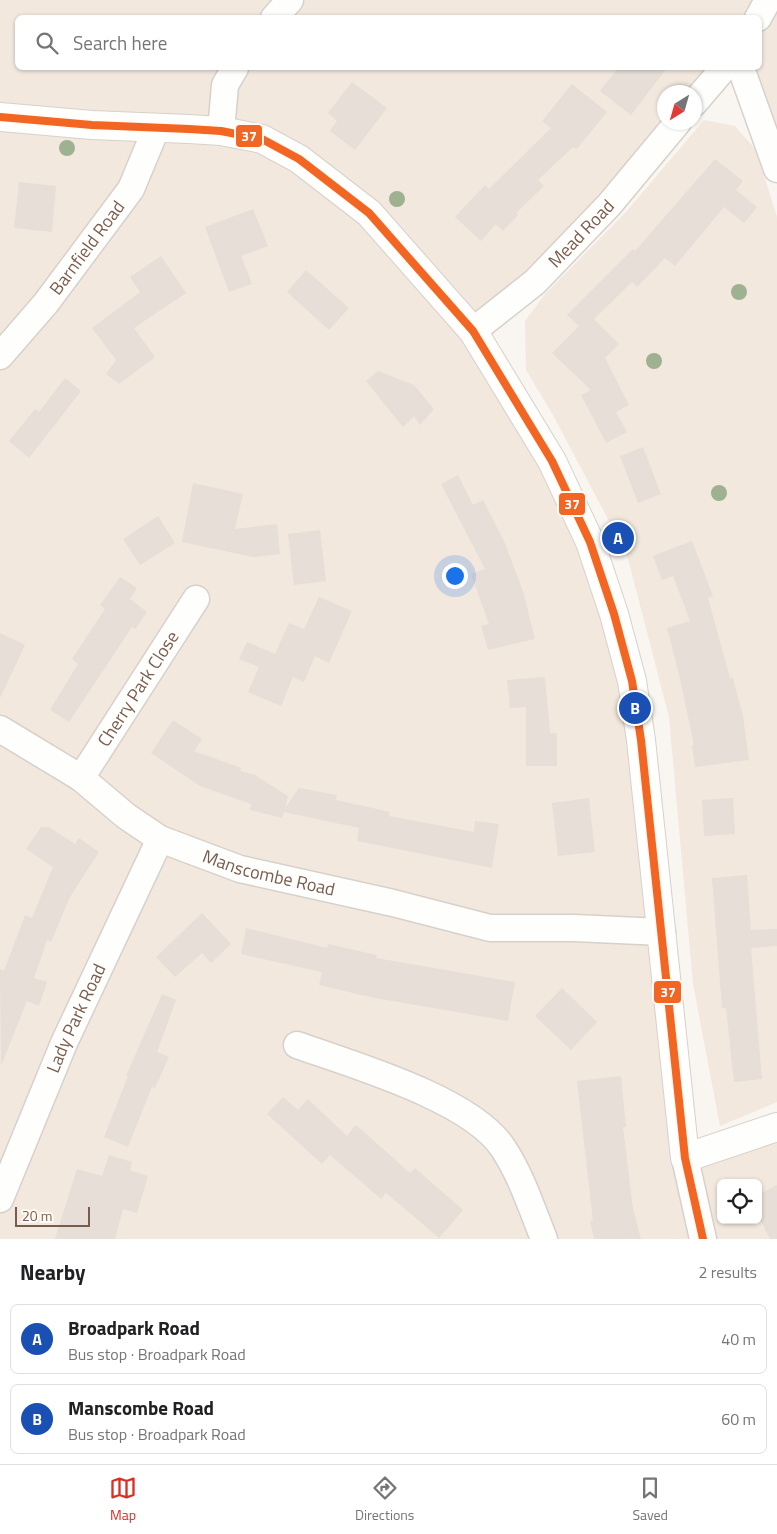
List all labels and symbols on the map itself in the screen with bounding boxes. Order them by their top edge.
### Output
north arrow [657,85,702,130]
line badge: 37 [235,124,263,148]
text: 37 [241,125,257,146]
street label: Mead Road [542,193,620,274]
street label: Barnfield Road [43,195,131,300]
line badge: 37 [558,492,586,516]
text: 37 [564,493,580,514]
pin: A [602,519,634,557]
your location [442,563,468,589]
street label: Cherry Park Close [91,625,185,752]
pin: B [619,689,651,727]
street label: Manscombe Road [199,842,338,903]
street label: Lady Park Road [39,959,112,1077]
line badge: 37 [653,980,682,1004]
text: 37 [660,981,676,1002]
scale bar [15,1204,90,1227]

